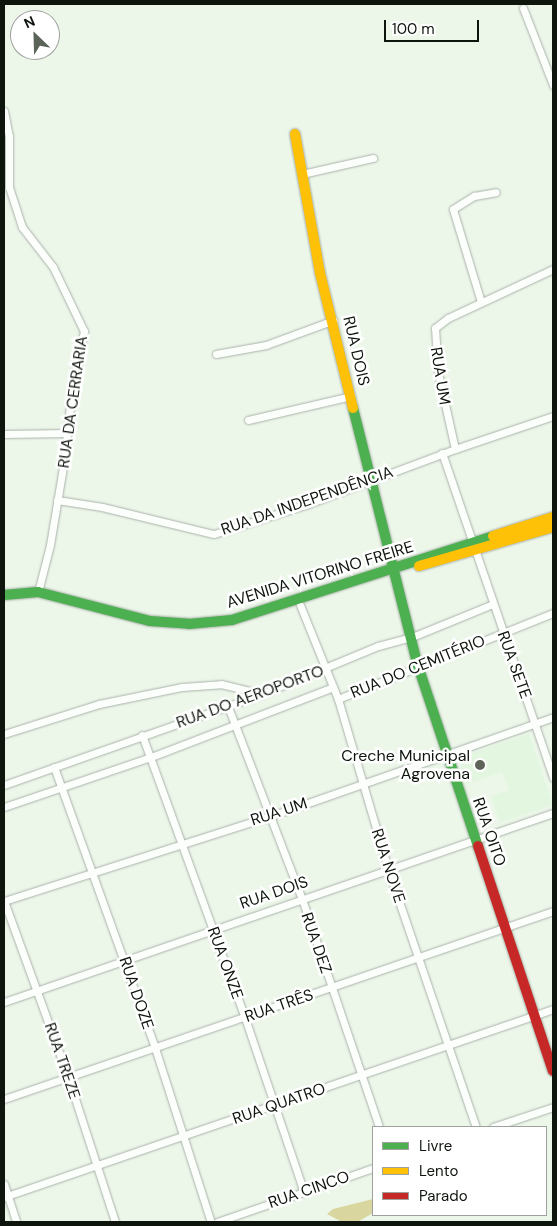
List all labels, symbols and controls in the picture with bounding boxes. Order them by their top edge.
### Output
north arrow [10,10,60,60]
scale bar [387,10,482,42]
text: N [21,12,38,33]
text: 100 m [392,19,435,39]
street label: RUA DOIS [339,314,373,388]
street label: RUA DA CERRARIA [54,335,92,469]
street label: RUA UM [426,346,454,406]
street label: RUA DA INDEPENDÊNCIA [218,463,396,539]
street label: AVENIDA VITORINO FREIRE [224,537,416,613]
street label: RUA SETE [493,628,535,702]
street label: RUA DO CEMITÉRIO [348,631,488,703]
street label: RUA DO AEROPORTO [174,661,326,733]
place label: Creche Municipal Agrovena [341,746,470,784]
marker: Creche Municipal Agrovena [474,759,486,771]
street label: RUA UM [248,794,310,830]
street label: RUA OITO [468,795,510,869]
street label: RUA NOVE [367,826,409,906]
street label: RUA DOIS [237,872,311,914]
street label: RUA DEZ [297,910,335,976]
street label: RUA ONZE [203,924,247,1002]
street label: RUA DOZE [115,954,157,1032]
street label: RUA TRÊS [242,985,316,1027]
street label: RUA TREZE [40,1020,84,1102]
street label: RUA QUATRO [230,1079,328,1129]
legend [372,1126,547,1216]
text: Livre [419,1136,452,1156]
text: Lento [419,1161,458,1181]
street label: RUA CINCO [266,1167,352,1213]
text: Parado [419,1186,468,1206]

